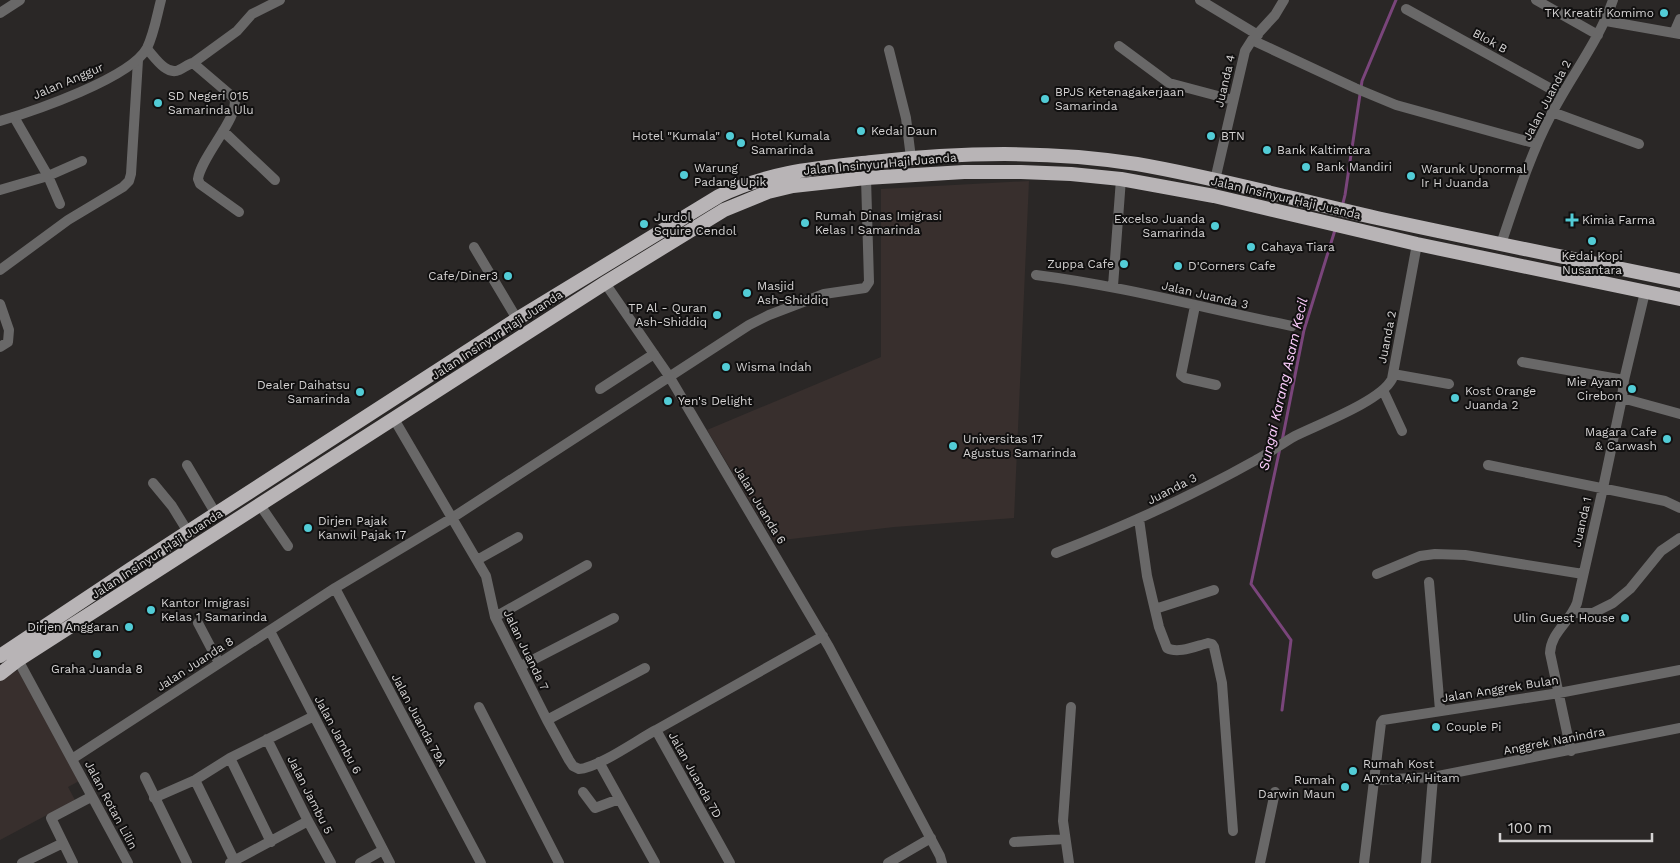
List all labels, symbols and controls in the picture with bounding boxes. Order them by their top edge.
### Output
place label: TK Kreatif Komimo [1545,6,1654,20]
marker: TK Kreatif Komimo [1658,7,1670,19]
street label: Blok B [1470,26,1510,56]
street label: Juanda 4 [1212,53,1238,109]
street label: Jalan Juanda 2 [1520,58,1574,142]
street label: Jalan Anggur [31,60,105,102]
place label: BPJS Ketenagakerjaan Samarinda [1055,85,1184,113]
place label: SD Negeri 015 Samarinda Ulu [168,89,254,117]
marker: BPJS Ketenagakerjaan Samarinda [1039,93,1051,105]
marker: SD Negeri 015 Samarinda Ulu [152,97,164,109]
place label: Kedai Daun [871,124,937,138]
marker: Kedai Daun [855,125,867,137]
place label: Hotel "Kumala" [632,129,720,143]
place label: Hotel Kumala Samarinda [751,129,830,157]
place label: BTN [1221,129,1245,143]
marker: Hotel "Kumala" [724,130,736,142]
marker: BTN [1205,130,1217,142]
marker: Hotel Kumala Samarinda [735,137,747,149]
place label: Bank Kaltimtara [1277,143,1371,157]
marker: Bank Kaltimtara [1261,144,1273,156]
street label: Jalan Insinyur Haji Juanda [803,150,957,178]
place label: Bank Mandiri [1316,160,1392,174]
place label: Warung Padang Upik [694,161,766,189]
marker: Bank Mandiri [1300,161,1312,173]
place label: Warunk Upnormal Ir H Juanda [1421,162,1527,190]
marker: Warung Padang Upik [678,169,690,181]
marker: Warunk Upnormal Ir H Juanda [1405,170,1417,182]
street label: Jalan Insinyur Haji Juanda [1210,174,1363,222]
place label: Rumah Dinas Imigrasi Kelas I Samarinda [815,209,942,237]
place label: Jurdol Squire Cendol [654,210,737,238]
place label: Excelso Juanda Samarinda [1114,212,1205,240]
place label: Kimia Farma [1582,213,1655,227]
marker: Kimia Farma [1566,214,1578,226]
marker: Rumah Dinas Imigrasi Kelas I Samarinda [799,217,811,229]
marker: Jurdol Squire Cendol [638,218,650,230]
marker: Excelso Juanda Samarinda [1209,220,1221,232]
marker: Kedai Kopi Nusantara [1586,235,1598,247]
place label: Cahaya Tiara [1261,240,1335,254]
marker: Cahaya Tiara [1245,241,1257,253]
place label: Kedai Kopi Nusantara [1561,249,1623,277]
place label: Zuppa Cafe [1047,257,1114,271]
marker: Zuppa Cafe [1118,258,1130,270]
place label: D'Corners Cafe [1188,259,1276,273]
marker: D'Corners Cafe [1172,260,1184,272]
place label: Cafe/Diner3 [428,269,498,283]
marker: Cafe/Diner3 [502,270,514,282]
street label: Jalan Juanda 3 [1160,278,1250,312]
place label: Masjid Ash-Shiddiq [757,279,829,307]
street label: Jalan Insinyur Haji Juanda [429,287,565,383]
marker: Masjid Ash-Shiddiq [741,287,753,299]
water label: Sungai Karang Asam Kecil [1255,296,1311,472]
place label: TP Al - Quran Ash-Shiddiq [628,301,707,329]
marker: TP Al - Quran Ash-Shiddiq [711,309,723,321]
street label: Juanda 2 [1375,309,1399,365]
place label: Wisma Indah [736,360,812,374]
marker: Wisma Indah [720,361,732,373]
place label: Mie Ayam Cirebon [1566,375,1622,403]
place label: Dealer Daihatsu Samarinda [257,378,350,406]
marker: Mie Ayam Cirebon [1626,383,1638,395]
place label: Kost Orange Juanda 2 [1465,384,1536,412]
marker: Dealer Daihatsu Samarinda [354,386,366,398]
marker: Kost Orange Juanda 2 [1449,392,1461,404]
place label: Yen's Delight [678,394,752,408]
marker: Yen's Delight [662,395,674,407]
place label: Magara Cafe & Carwash [1585,425,1657,453]
place label: Universitas 17 Agustus Samarinda [963,432,1077,460]
marker: Magara Cafe & Carwash [1661,433,1673,445]
marker: Universitas 17 Agustus Samarinda [947,440,959,452]
street label: Jalan Juanda 6 [731,463,789,547]
street label: Juanda 3 [1145,471,1199,507]
street label: Juanda 1 [1569,496,1595,548]
street label: Jalan Insinyur Haji Juanda [89,506,225,602]
place label: Dirjen Pajak Kanwil Pajak 17 [318,514,407,542]
marker: Dirjen Pajak Kanwil Pajak 17 [302,522,314,534]
place label: Kantor Imigrasi Kelas 1 Samarinda [161,596,267,624]
marker: Kantor Imigrasi Kelas 1 Samarinda [145,604,157,616]
street label: Jalan Juanda 7 [500,607,552,693]
place label: Ulin Guest House [1513,611,1615,625]
marker: Ulin Guest House [1619,612,1631,624]
place label: Dirjen Anggaran [27,620,119,634]
marker: Dirjen Anggaran [123,621,135,633]
street label: Jalan Juanda 8 [154,634,236,694]
marker: Graha Juanda 8 [91,648,103,660]
place label: Graha Juanda 8 [51,662,143,676]
street label: Jalan Juanda 79A [389,671,449,769]
street label: Jalan Anggrek Bulan [1440,673,1560,705]
street label: Jalan Jambu 6 [312,694,364,776]
place label: Couple Pi [1446,720,1502,734]
marker: Couple Pi [1430,721,1442,733]
street label: Anggrek Nanindra [1502,724,1606,758]
street label: Jalan Juanda 7D [666,729,724,821]
street label: Jalan Jambu 5 [284,754,336,836]
place label: Rumah Kost Arynta Air Hitam [1363,757,1460,785]
street label: Jalan Rotan Lilin [82,758,140,852]
marker: Rumah Kost Arynta Air Hitam [1347,765,1359,777]
place label: Rumah Darwin Maun [1258,773,1335,801]
marker: Rumah Darwin Maun [1339,781,1351,793]
scale bar [1500,810,1652,842]
text: 100 m [1508,819,1552,837]

